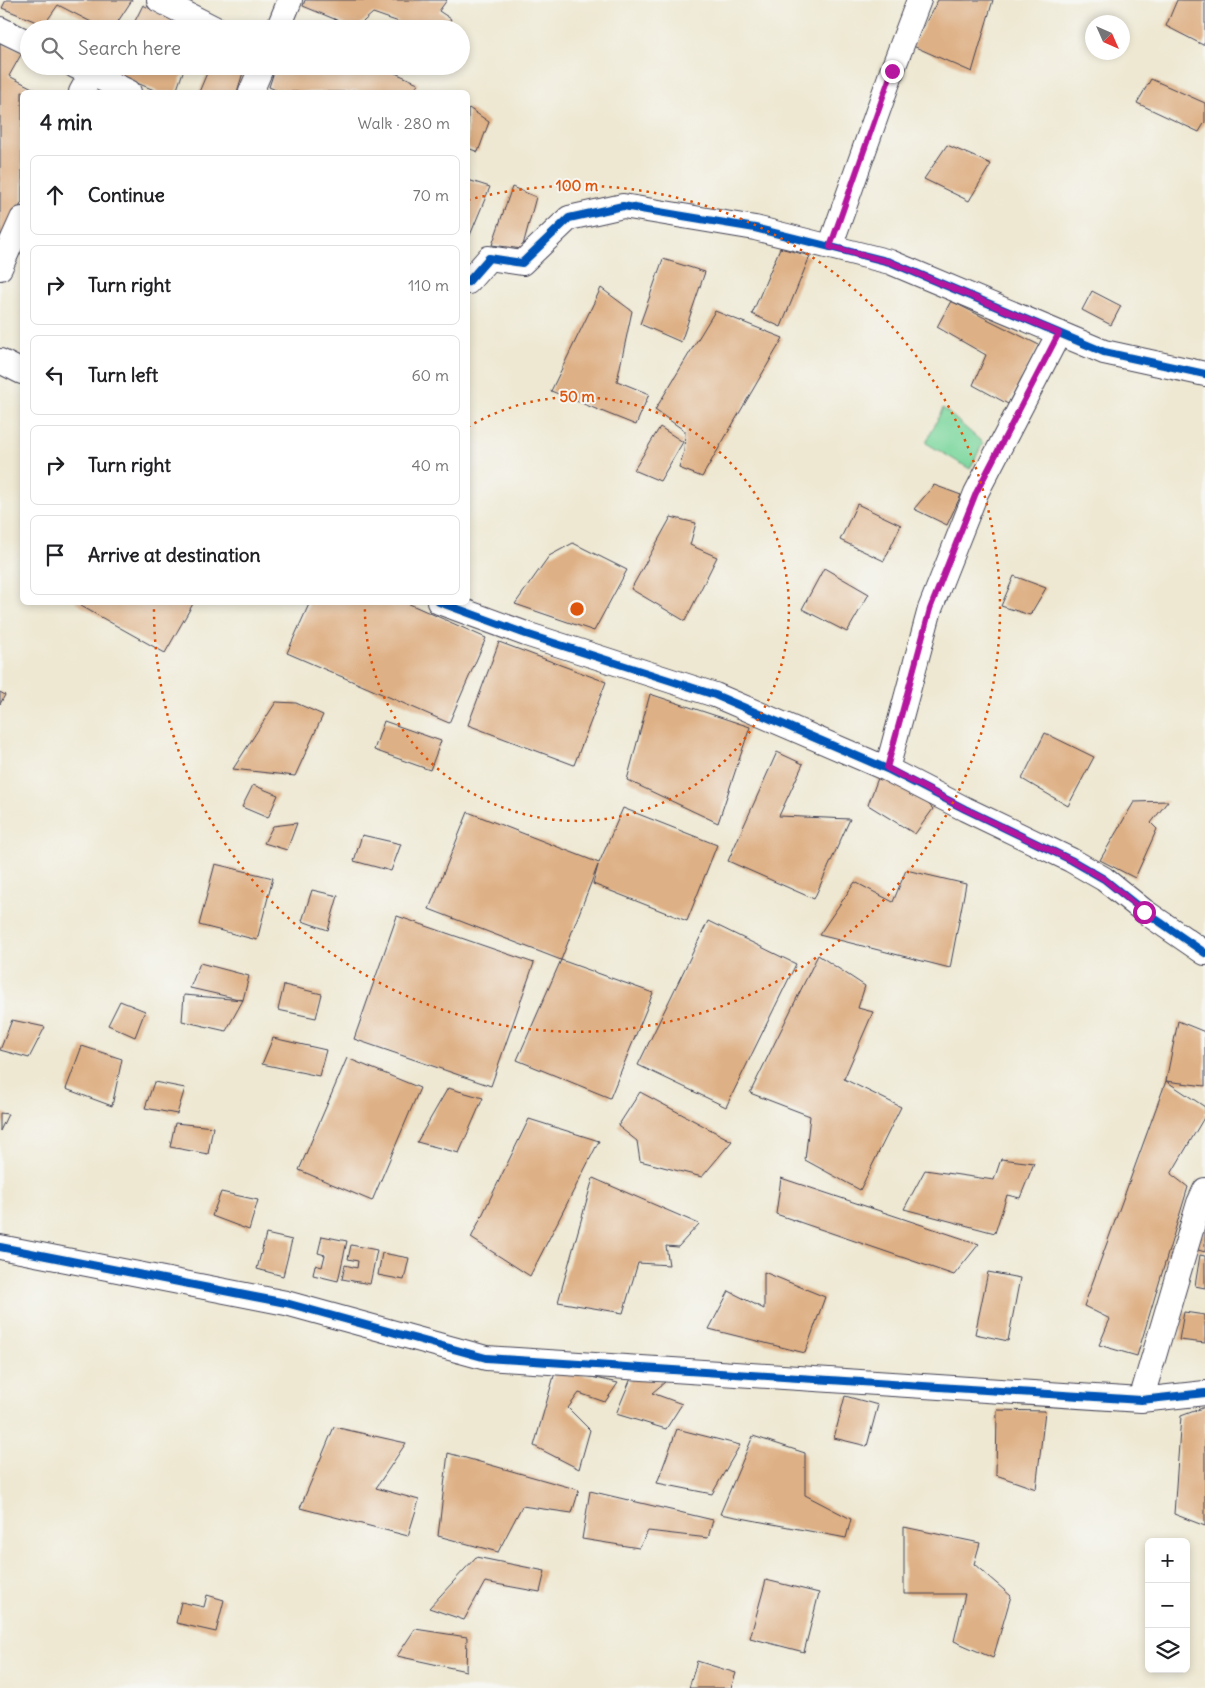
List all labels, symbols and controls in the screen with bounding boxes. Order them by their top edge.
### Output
north arrow [1085,15,1130,60]
search box [20,20,470,75]
icon: search [38,34,66,62]
text: Search here [78,36,181,60]
route end [881,60,904,83]
text: 4 min [40,109,92,136]
text: Walk · 280 m [358,113,450,133]
text: 100 m [556,176,598,195]
icon: ahead [41,181,69,209]
text: Continue [88,183,165,207]
text: 70 m [413,185,449,205]
icon: right [41,271,69,299]
text: Turn right [88,273,171,297]
text: 110 m [408,275,449,295]
icon: left [41,361,69,389]
text: Turn left [88,363,158,387]
text: 60 m [411,365,449,385]
text: 50 m [559,387,595,406]
icon: right [41,451,69,479]
text: Turn right [88,453,171,477]
text: 40 m [411,455,449,475]
icon: arrive [41,541,69,569]
text: Arrive at destination [88,543,261,567]
centre of rings [568,600,586,618]
route start [1133,901,1156,924]
map controls [1145,1538,1190,1673]
button: + [1145,1538,1190,1583]
button: − [1145,1583,1190,1628]
button: layers [1145,1628,1190,1673]

